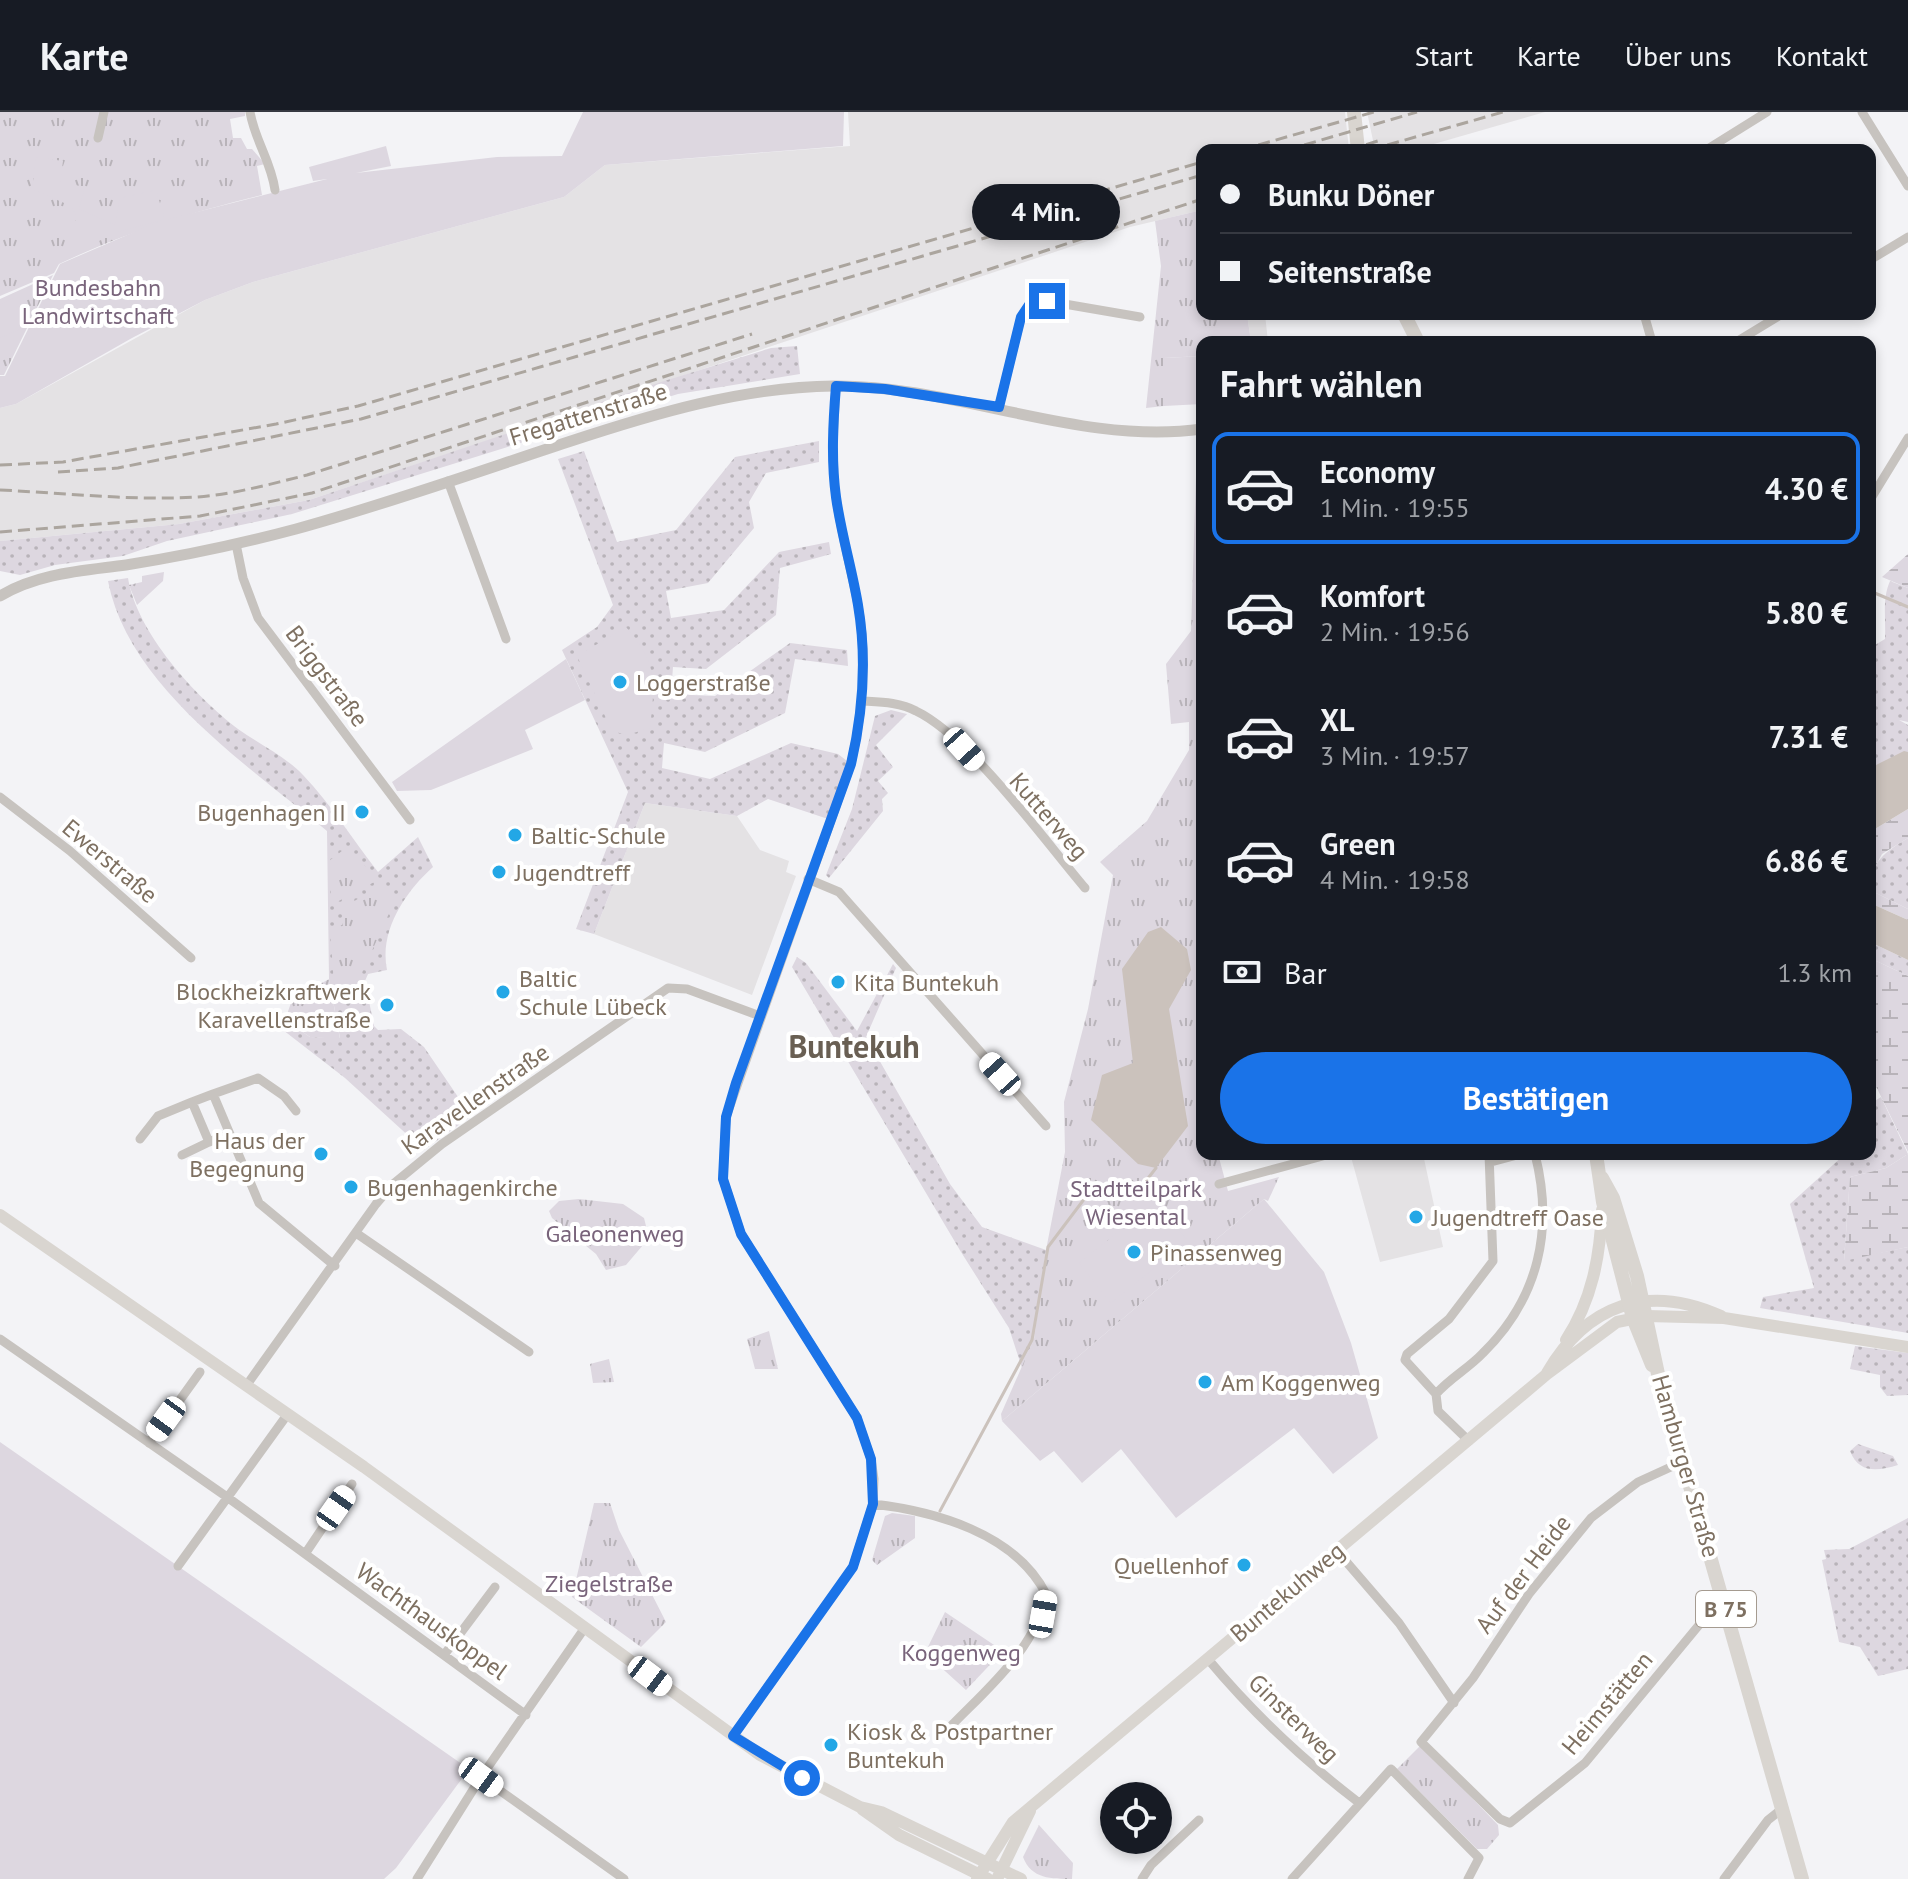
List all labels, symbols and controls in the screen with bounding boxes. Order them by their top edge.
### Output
text: Karte [40,31,129,80]
text: Start [1415,37,1473,74]
text: Karte [1517,37,1581,74]
text: Über uns [1625,37,1732,74]
text: Kontakt [1776,37,1868,74]
text: Bunku Döner [1268,175,1434,214]
callout: 4 Min. [973,185,1121,241]
text: 4 Min. [1011,195,1081,228]
text: Seitenstraße [1268,252,1432,291]
park label: Bundesbahn Landwirtschaft [22,272,174,331]
route end [1029,283,1065,319]
text: Fahrt wählen [1220,360,1423,407]
street label: Fregattenstraße [505,375,671,453]
icon: car [1224,452,1296,524]
text: Economy [1320,452,1435,491]
text: 4.30 € [1765,469,1848,508]
text: 1 Min. · 19:55 [1320,491,1470,524]
icon: car [1224,576,1296,648]
text: Komfort [1320,576,1425,615]
text: 5.80 € [1765,593,1848,632]
text: 2 Min. · 19:56 [1320,615,1470,648]
street label: Briggstraße [279,619,375,733]
place label: Loggerstraße [636,667,771,698]
marker: Loggerstraße [611,673,629,691]
icon: car [1224,700,1296,772]
text: XL [1320,700,1354,739]
text: 7.31 € [1769,717,1848,756]
car [939,723,989,775]
text: 3 Min. · 19:57 [1320,739,1470,772]
street label: Kutterweg [1003,766,1095,866]
place label: Bugenhagen II [197,797,346,828]
marker: Bugenhagen II [353,803,371,821]
street label: Ewerstraße [56,812,164,910]
place label: Baltic-Schule [531,820,666,851]
icon: car [1224,824,1296,896]
text: Green [1320,824,1395,863]
marker: Baltic-Schule [506,826,524,844]
text: 6.86 € [1765,841,1848,880]
place label: Jugendtreff [514,857,631,888]
marker: Jugendtreff [490,863,508,881]
text: 4 Min. · 19:58 [1320,863,1470,896]
icon: cash [1220,950,1264,994]
text: Bar [1284,953,1327,992]
text: 1.3 km [1778,956,1852,989]
place label: Baltic Schule Lübeck [519,963,667,1022]
place label: Kita Buntekuh [854,967,999,998]
marker: Kita Buntekuh [829,973,847,991]
place label: Blockheizkraftwerk Karavellenstraße [176,976,371,1035]
marker: Baltic Schule Lübeck [494,983,512,1001]
marker: Blockheizkraftwerk Karavellenstraße [378,996,396,1014]
district label: Buntekuh [788,1025,920,1067]
street label: Karavellenstraße [395,1037,555,1161]
car [975,1048,1025,1100]
button: Bestätigen [1220,1052,1852,1144]
place label: Haus der Begegnung [189,1125,305,1184]
marker: Haus der Begegnung [312,1145,330,1163]
place label: Bugenhagenkirche [367,1172,558,1203]
park label: Stadtteilpark Wiesental [1070,1173,1202,1232]
marker: Bugenhagenkirche [342,1178,360,1196]
place label: Jugendtreff Oase [1431,1202,1604,1233]
marker: Jugendtreff Oase [1407,1208,1425,1226]
park label: Galeonenweg [545,1218,685,1249]
place label: Pinassenweg [1150,1237,1283,1268]
marker: Pinassenweg [1125,1243,1143,1261]
place label: Am Koggenweg [1221,1367,1381,1398]
street label: Hamburger Straße [1645,1371,1727,1561]
marker: Am Koggenweg [1196,1373,1214,1391]
car [142,1393,190,1445]
car [312,1481,360,1535]
street label: Auf der Heide [1468,1509,1578,1639]
street label: Buntekuhweg [1223,1535,1351,1649]
place label: Quellenhof [1114,1550,1229,1581]
street label: Wachthauskoppel [350,1555,514,1687]
marker: Quellenhof [1235,1556,1253,1574]
park label: Ziegelstraße [545,1568,673,1599]
car [1027,1588,1059,1640]
road number: B 75 [1696,1591,1756,1627]
park label: Koggenweg [901,1637,1021,1668]
street label: Heimstätten [1555,1645,1659,1761]
car [624,1652,676,1700]
street label: Ginsterweg [1242,1667,1346,1769]
place label: Kiosk & Postpartner Buntekuh [847,1716,1053,1775]
marker: Kiosk & Postpartner Buntekuh [822,1736,840,1754]
car [455,1753,507,1801]
route start [784,1760,820,1796]
map controls [1100,1782,1172,1854]
button: locate [1100,1782,1172,1854]

